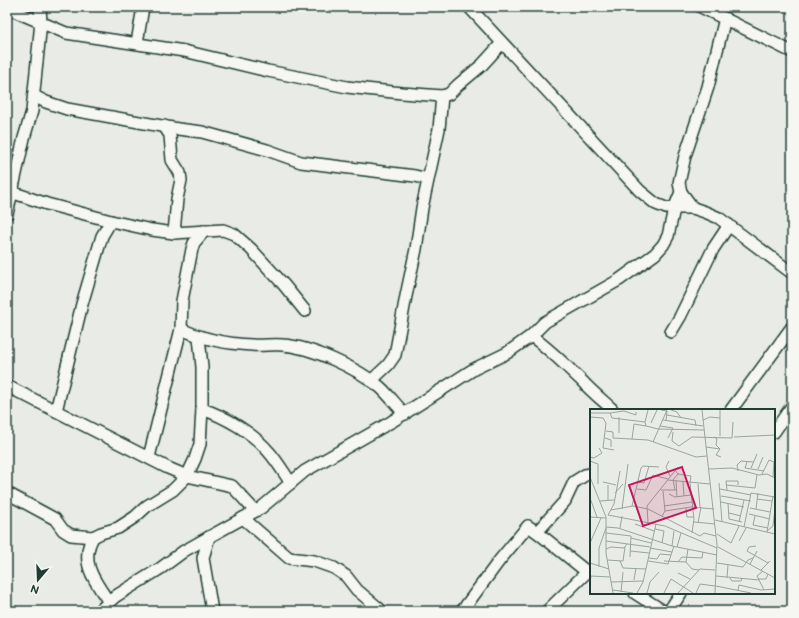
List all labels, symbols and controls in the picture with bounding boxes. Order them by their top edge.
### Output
inset map [590,409,775,594]
north arrow [18,560,58,600]
text: N [29,581,41,596]

